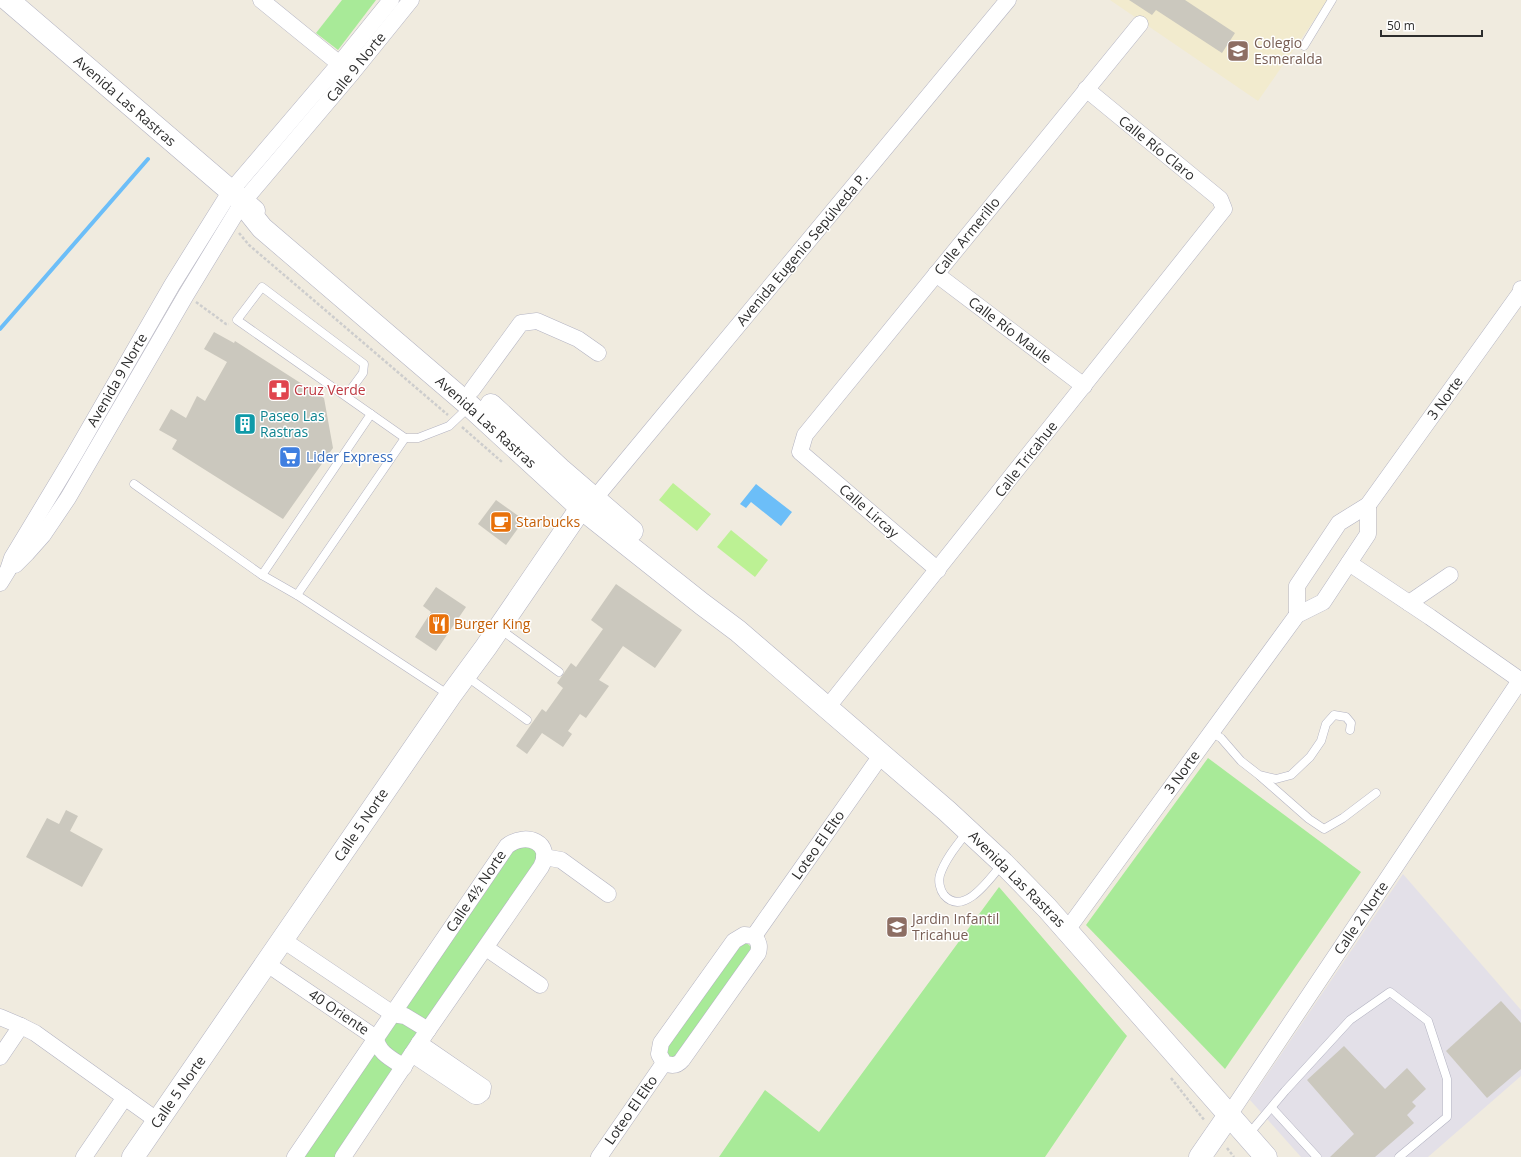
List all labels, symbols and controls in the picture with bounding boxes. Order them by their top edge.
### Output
scale bar [1381,12,1482,38]
text: 50 m [1387,17,1415,34]
street label: Calle 9 Norte [322,28,390,105]
place label: Colegio Esmeralda [1254,33,1323,68]
school or university icon: Colegio Esmeralda [1225,38,1251,64]
street label: Avenida Las Rastras [70,51,181,150]
street label: Calle Río Claro [1115,111,1200,184]
street label: Avenida Eugenio Sepúlveda P. [732,168,872,329]
street label: Calle Armerillo [929,193,1004,279]
street label: Calle Río Maule [965,292,1056,367]
street label: Avenida 9 Norte [82,329,151,430]
street label: Avenida Las Rastras [432,371,541,472]
street label: 3 Norte [1422,372,1467,423]
pharmacy icon: Cruz Verde [266,377,292,403]
place label: Cruz Verde [294,380,366,399]
place label: Paseo Las Rastras [260,406,325,441]
building icon: Paseo Las Rastras [232,411,258,437]
street label: Calle Tricahue [990,417,1061,501]
supermarket icon: Lider Express [277,444,303,470]
place label: Lider Express [306,447,394,466]
street label: Calle Lircay [835,479,904,542]
cafe icon: Starbucks [488,509,514,535]
place label: Starbucks [516,512,580,531]
restaurant icon: Burger King [426,611,452,637]
place label: Burger King [454,614,531,633]
street label: 3 Norte [1159,746,1204,797]
street label: Calle 5 Norte [329,784,392,865]
street label: Loteo El Elto [787,806,848,883]
street label: Avenida Las Rastras [965,826,1070,931]
street label: Calle 4½ Norte [441,846,510,935]
street label: Calle 2 Norte [1329,877,1392,958]
place label: Jardin Infantil Tricahue [910,909,999,944]
school or university icon: Jardin Infantil Tricahue [884,914,910,940]
street label: 40 Oriente [305,984,373,1039]
street label: Calle 5 Norte [146,1052,210,1132]
street label: Loteo El Elto [600,1071,661,1148]

